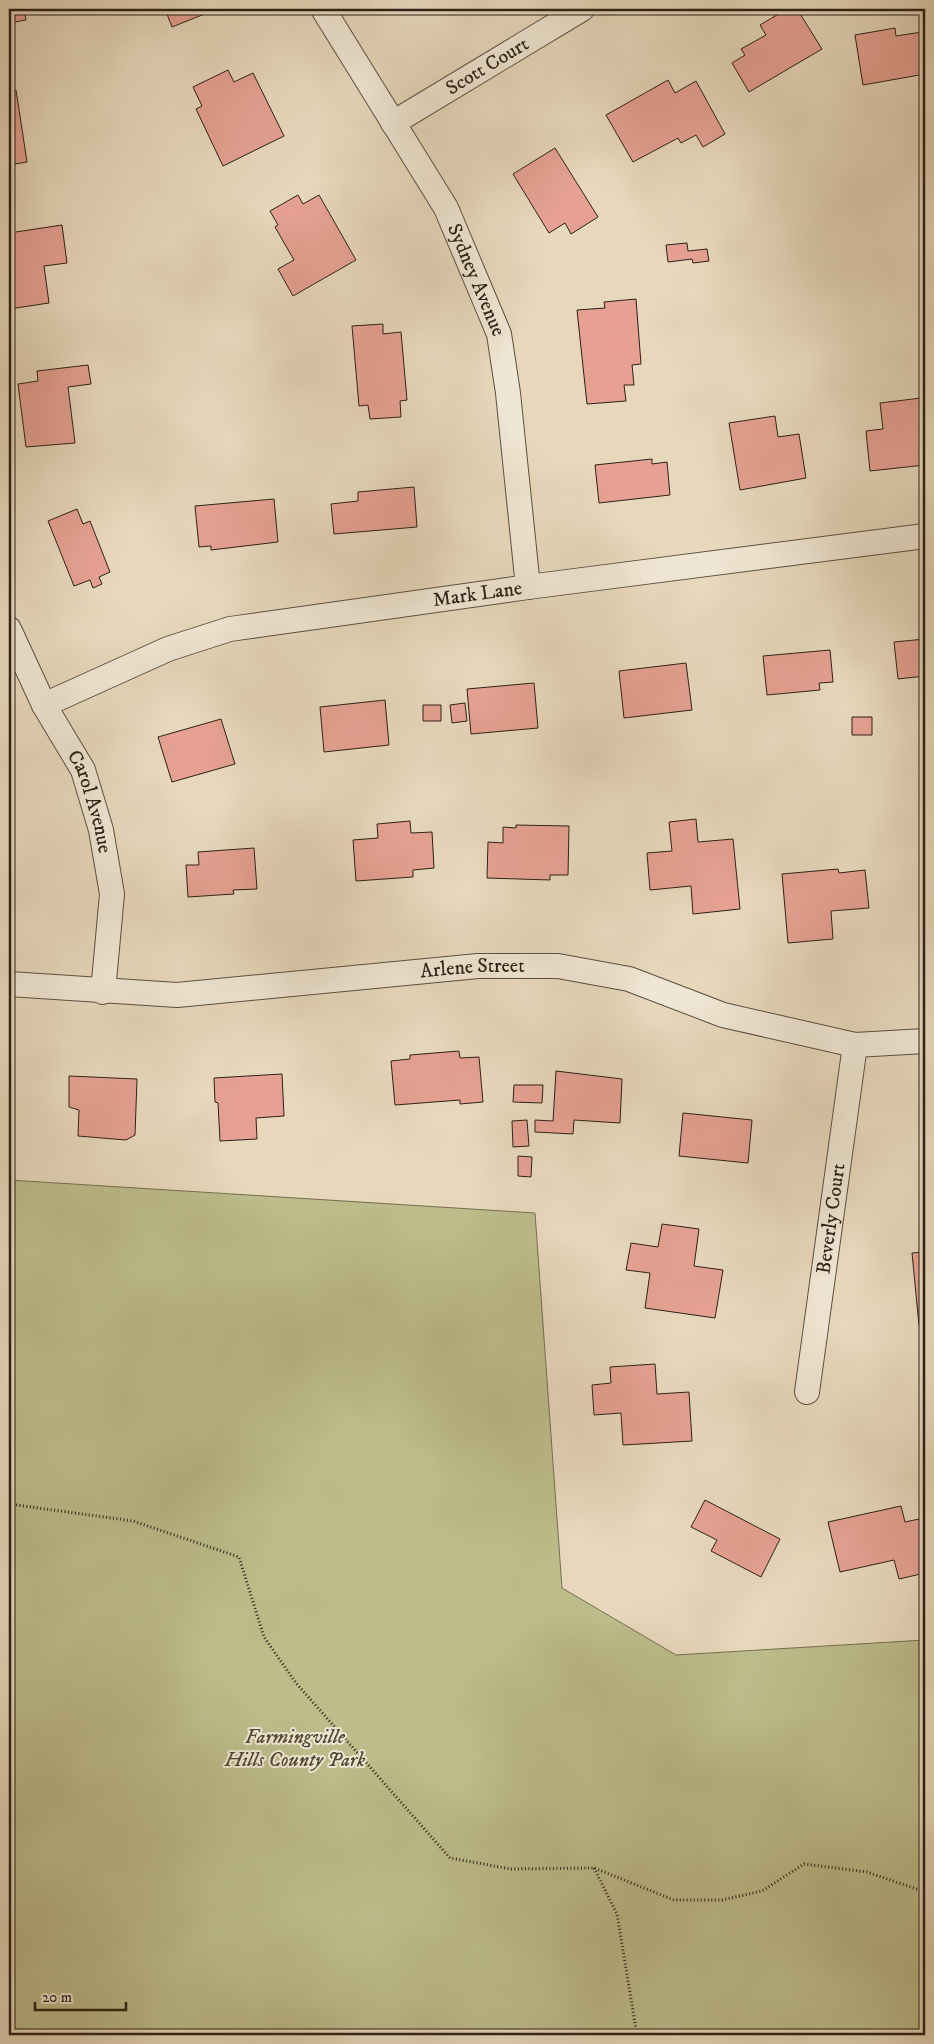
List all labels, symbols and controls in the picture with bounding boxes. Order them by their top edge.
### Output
street label: Scott Court [441,32,533,101]
street label: Sydney Avenue [442,220,511,340]
street label: Mark Lane [431,575,524,613]
street label: Carol Avenue [62,746,117,855]
street label: Arlene Street [419,954,525,984]
street label: Beverly Court [811,1162,851,1276]
park label: Farmingville Hills County Park [224,1725,366,1773]
scale bar [35,1979,126,2011]
text: 20 m [42,1988,72,2007]

